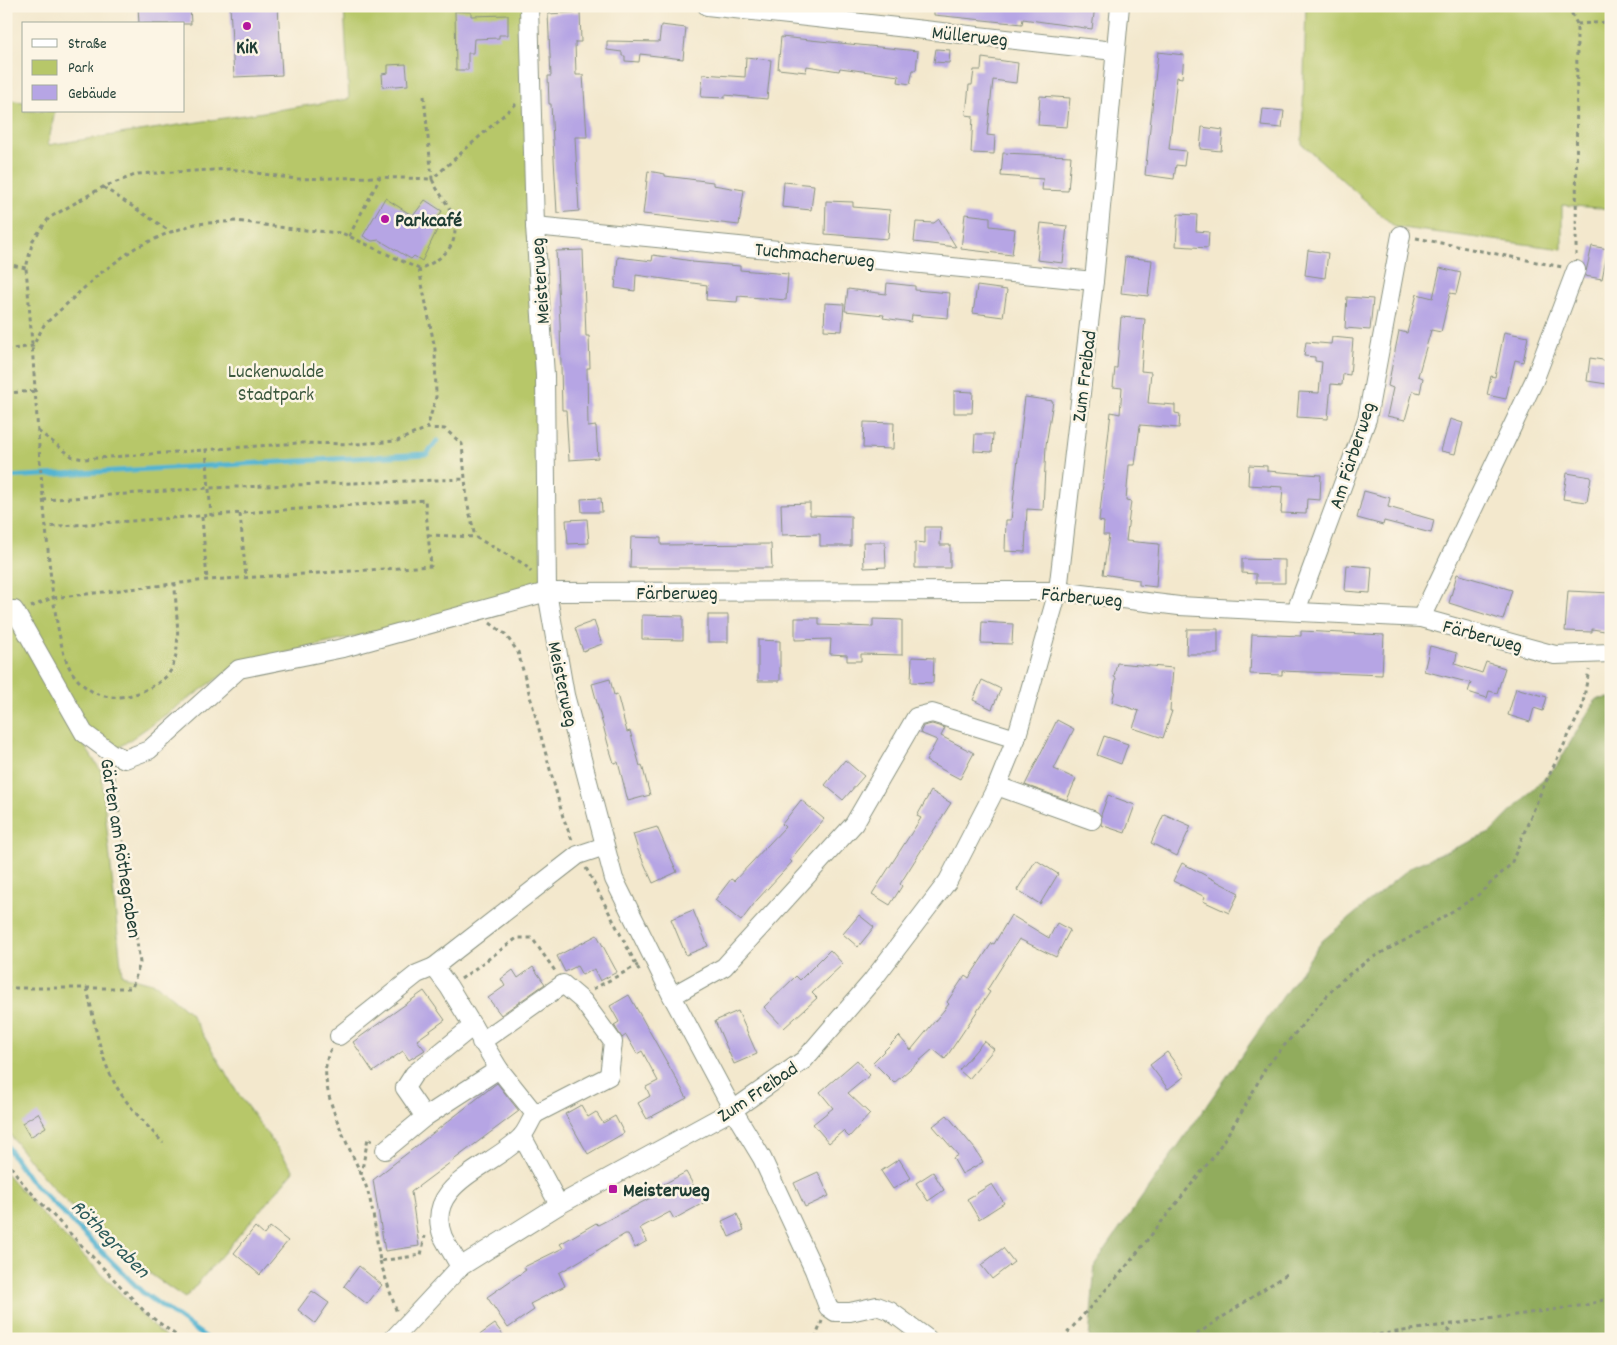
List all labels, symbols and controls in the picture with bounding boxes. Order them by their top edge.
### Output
marker: KiK [241,20,253,32]
street label: Müllerweg [930,20,1009,56]
legend [22,22,185,112]
text: Straße [68,34,107,56]
place label: KiK [236,35,259,63]
text: Park [68,58,94,80]
text: Gebäude [68,84,117,106]
place label: Parkcafé [395,208,463,236]
marker: Parkcafé [379,213,391,225]
street label: Meisterweg [525,237,559,325]
street label: Tuchmacherweg [753,237,876,277]
street label: Zum Freibad [1066,329,1105,424]
park label: Luckenwalde Stadtpark [228,359,324,410]
street label: Am Färberweg [1323,399,1384,513]
street label: Färberweg [636,581,718,609]
street label: Färberweg [1040,581,1124,616]
street label: Färberweg [1439,614,1525,662]
street label: Meisterweg [538,639,584,730]
street label: Gärten am Röthegraben [91,757,147,940]
street label: Zum Freibad [713,1056,805,1131]
place label: Meisterweg [623,1178,710,1206]
marker: Meisterweg [607,1183,619,1195]
water label: Röthegraben [63,1194,156,1287]

